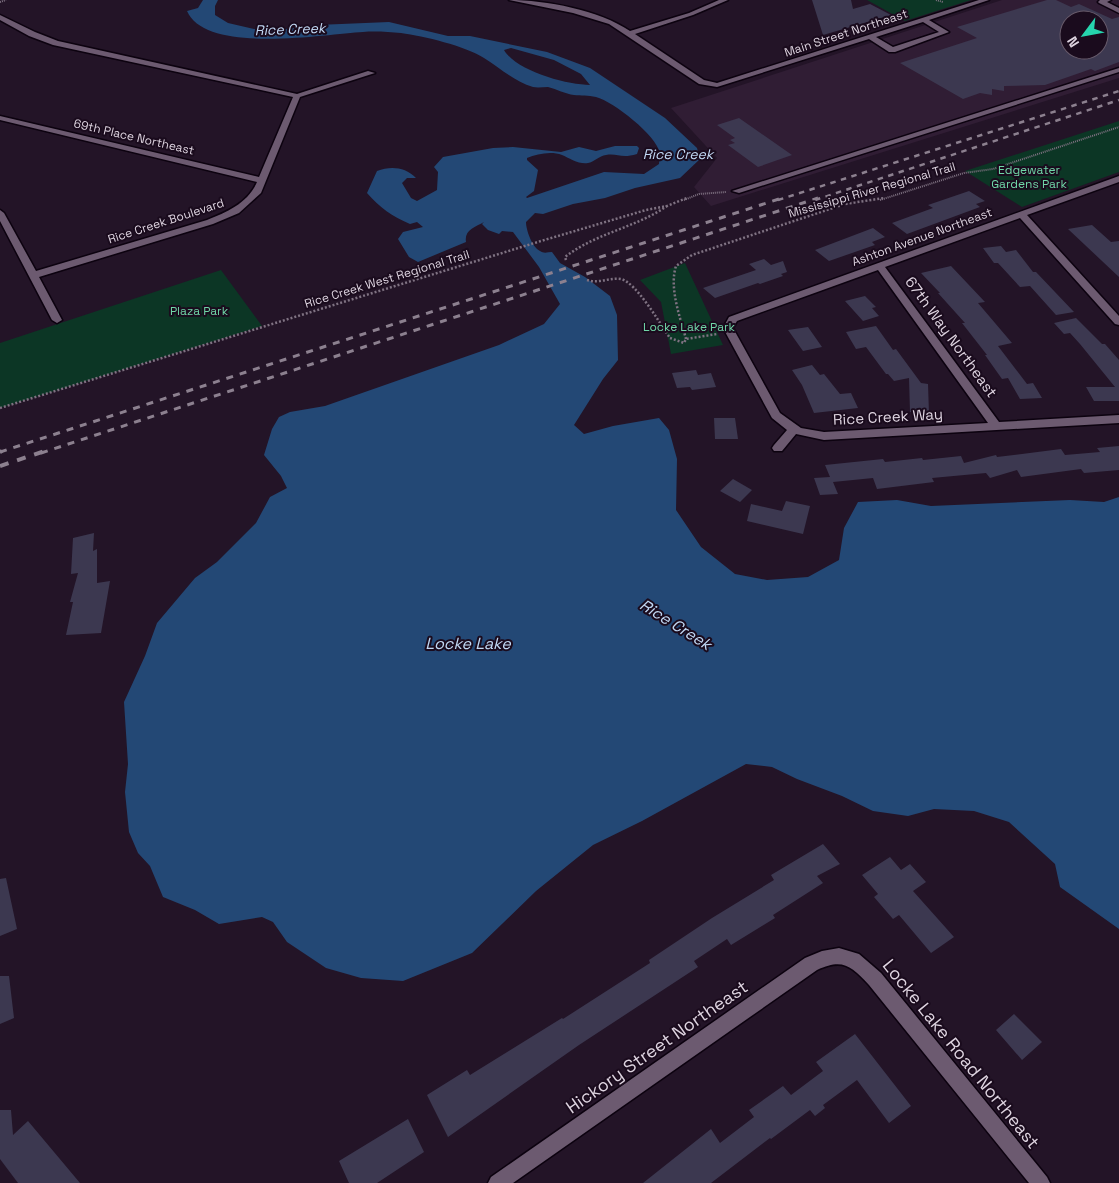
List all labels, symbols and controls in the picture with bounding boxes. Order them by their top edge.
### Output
street label: Main Street Northeast [782,5,910,61]
north arrow [1059,10,1109,60]
water label: Rice Creek [254,19,327,39]
text: N [1063,33,1083,51]
street label: 69th Place Northeast [72,115,196,159]
water label: Rice Creek [643,145,715,163]
street label: Mississippi River Regional Trail [786,158,958,222]
park label: Edgewater Gardens Park [991,162,1067,192]
street label: Rice Creek Boulevard [106,195,226,247]
street label: Ashton Avenue Northeast [850,204,994,270]
street label: Rice Creek West Regional Trail [303,246,471,312]
street label: 67th Way Northeast [901,273,1002,401]
park label: Plaza Park [170,303,229,319]
park label: Locke Lake Park [643,319,736,335]
street label: Rice Creek Way [833,404,943,429]
water label: Rice Creek [636,594,718,656]
water label: Locke Lake [425,633,511,654]
street label: Locke Lake Road Northeast [878,954,1045,1153]
street label: Hickory Street Northeast [561,975,752,1118]

